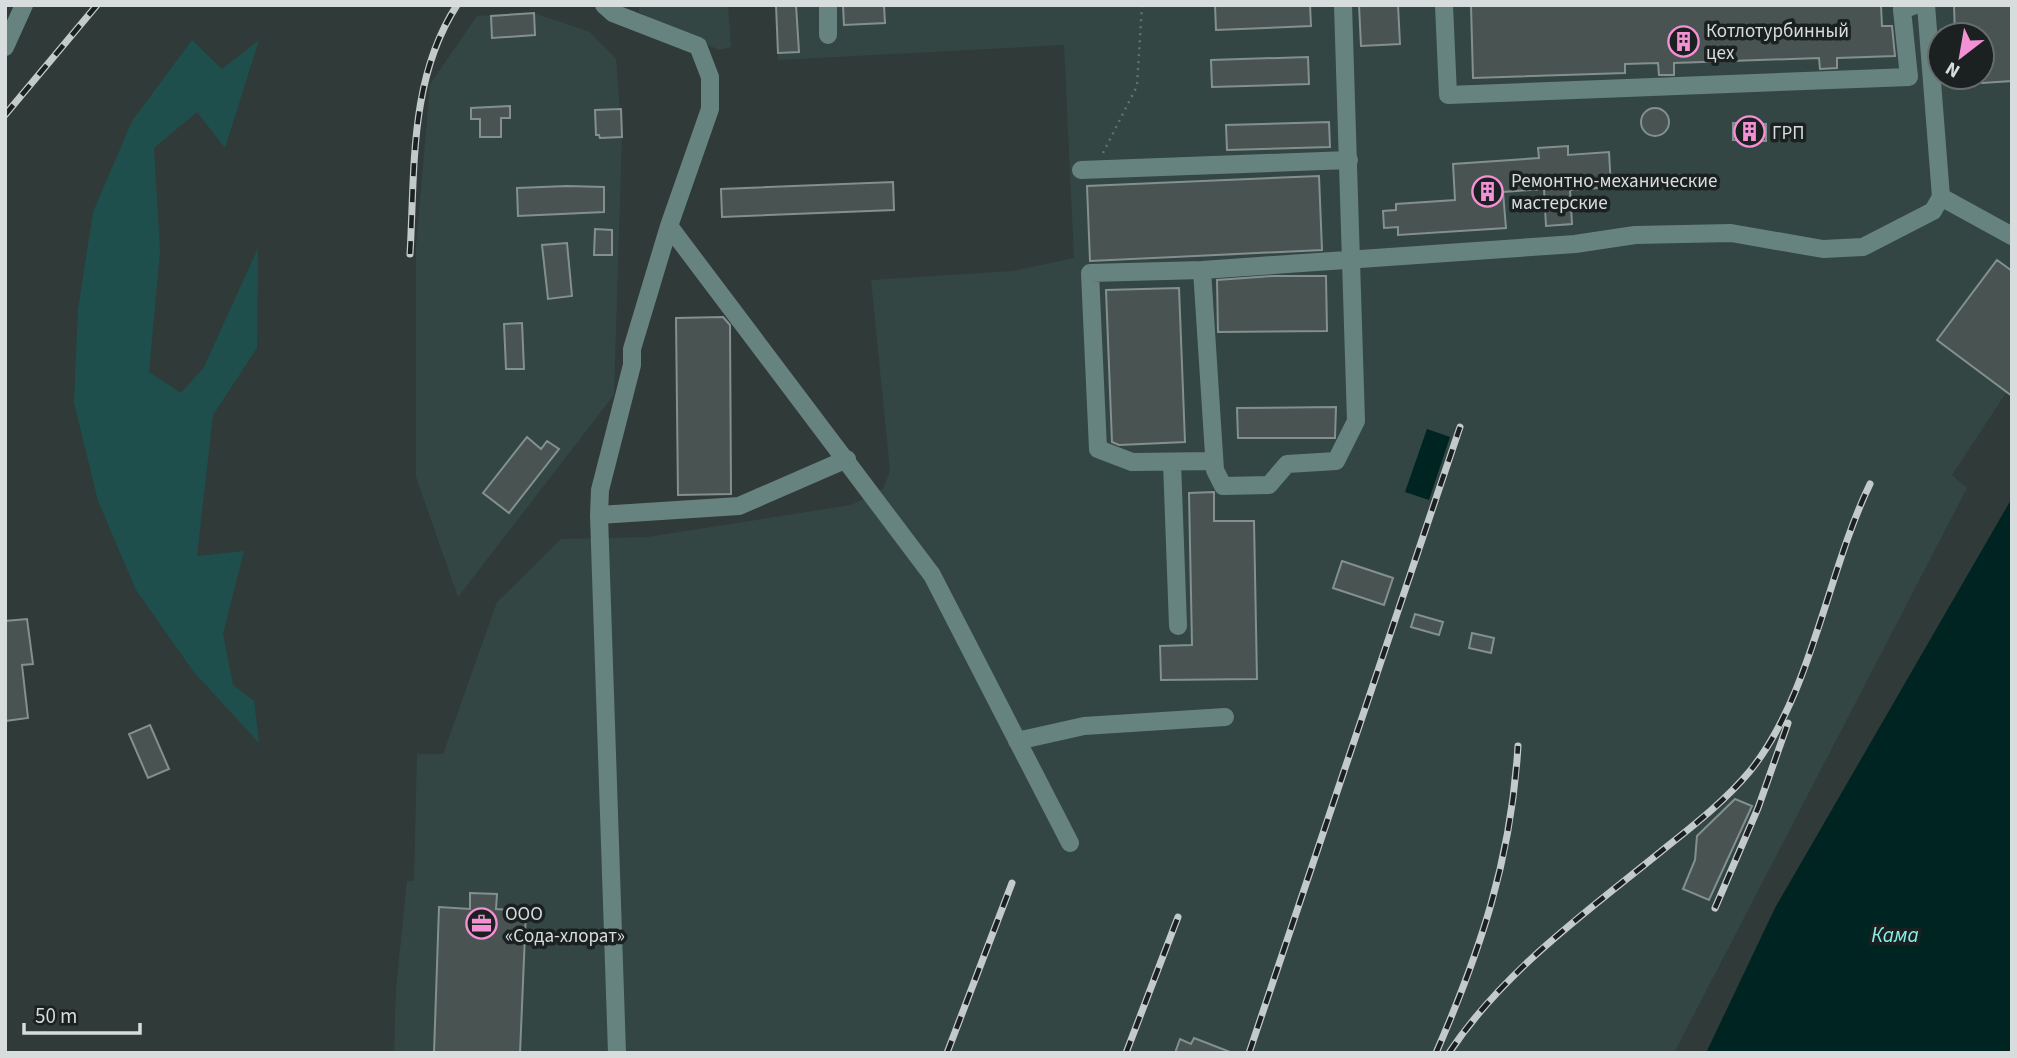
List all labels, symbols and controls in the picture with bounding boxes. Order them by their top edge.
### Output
place label: Котлотурбинный цех [1706,18,1849,67]
north arrow [1926,21,1996,91]
building icon: Котлотурбинный цех [1666,24,1700,58]
text: N [1941,54,1965,84]
building icon: ГРП [1732,115,1766,149]
place label: ГРП [1772,120,1804,147]
place label: Ремонтно-механические мастерские [1511,168,1717,217]
building icon: Ремонтно-механические мастерские [1471,174,1505,208]
place label: ООО «Сода-хлорат» [505,901,625,950]
office icon: ООО «Сода-хлорат» [465,907,499,941]
water label: Кама [1871,920,1919,950]
scale bar [24,992,140,1036]
text: 50 m [35,1001,77,1031]

